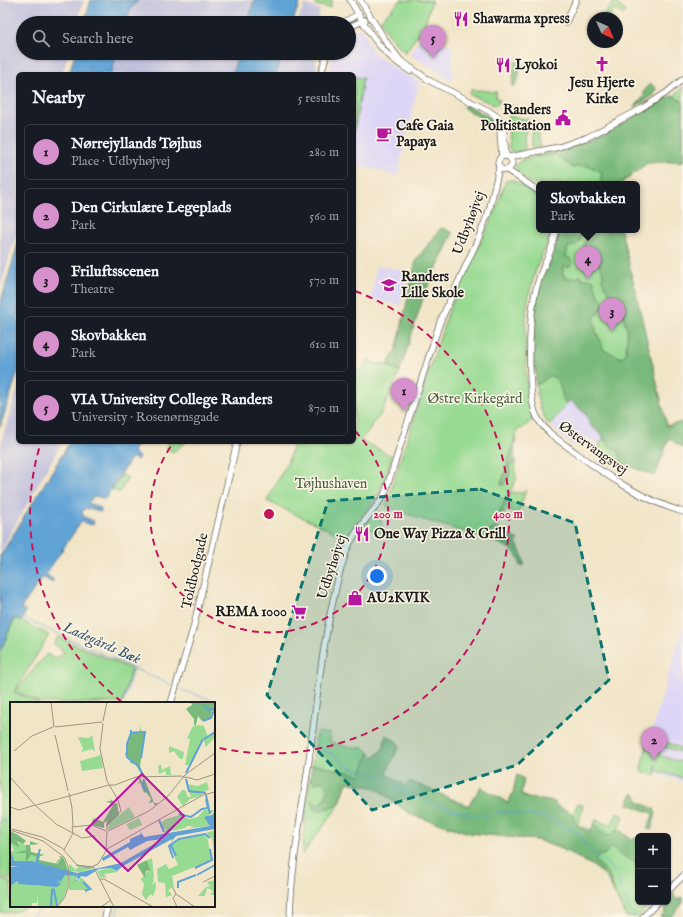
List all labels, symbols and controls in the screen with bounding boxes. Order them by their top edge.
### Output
restaurant icon: Shawarma xpress [452,10,470,28]
place label: Shawarma xpress [473,10,570,28]
north arrow [587,12,623,48]
search box [16,16,356,60]
pin: 5 [420,25,446,58]
icon: search [30,27,52,49]
text: Search here [62,29,133,48]
church icon: Jesu Hjerte Kirke [593,55,611,73]
restaurant icon: Lyokoi [494,56,512,74]
place label: Lyokoi [515,56,558,74]
place label: Jesu Hjerte Kirke [567,74,635,108]
text: Nearby [32,88,85,109]
text: 5 results [298,90,340,107]
place label: Randers Politistation [480,101,552,135]
public building icon: Randers Politistation [554,109,572,127]
place label: Cafe Gaia Papaya [396,117,454,151]
cafe icon: Cafe Gaia Papaya [375,125,393,143]
text: Nørrejyllands Tøjhus [71,134,202,153]
text: 1 [44,144,48,161]
text: 280 m [309,144,339,161]
text: Place · Udbyhøjvej [71,153,170,170]
popup [536,181,640,233]
street label: Udbyhøjvej [449,188,489,258]
text: Skovbakken [550,189,626,208]
text: Den Cirkulære Legeplads [71,198,231,217]
text: 2 [43,208,49,225]
text: 560 m [310,208,339,225]
text: Park [550,208,575,225]
text: Park [71,217,96,234]
pin: 4 [575,246,601,279]
text: Friluftsscenen [71,262,159,281]
place label: Randers Lille Skole [401,268,465,302]
text: 3 [44,272,48,289]
text: 570 m [309,272,339,289]
school or university icon: Randers Lille Skole [380,276,398,294]
text: Theatre [71,281,114,298]
pin: 3 [599,298,625,331]
text: Skovbakken [71,326,147,345]
text: 4 [43,336,49,353]
text: 610 m [310,336,339,353]
text: Park [71,345,96,362]
pin: 1 [391,378,417,411]
text: VIA University College Randers [71,390,272,409]
park label: Østre Kirkegård [428,390,523,408]
text: 5 [44,400,48,417]
text: 870 m [309,400,339,417]
text: University · Rosenørnsgade [71,409,219,426]
street label: Østervangsvej [555,417,631,479]
park label: Tøjhushaven [295,475,368,493]
centre of rings [262,507,276,521]
text: 200 m [373,507,403,522]
text: 400 m [493,507,524,522]
restaurant icon: One Way Pizza & Grill [353,525,371,543]
place label: One Way Pizza & Grill [374,525,507,543]
street label: Toldbodgade [177,531,213,611]
street label: Udbyhøjvej [313,532,351,602]
your location [367,566,387,586]
shop icon: AU2KVIK [346,589,364,607]
place label: AU2KVIK [366,589,431,607]
place label: REMA 1000 [215,603,287,621]
supermarket icon: REMA 1000 [290,603,308,621]
water label: Ladegårds Bæk [59,617,144,670]
inset map [10,702,215,907]
pin: 2 [641,727,667,760]
map controls [635,833,671,905]
button: + [635,833,671,869]
button: − [635,869,671,905]

